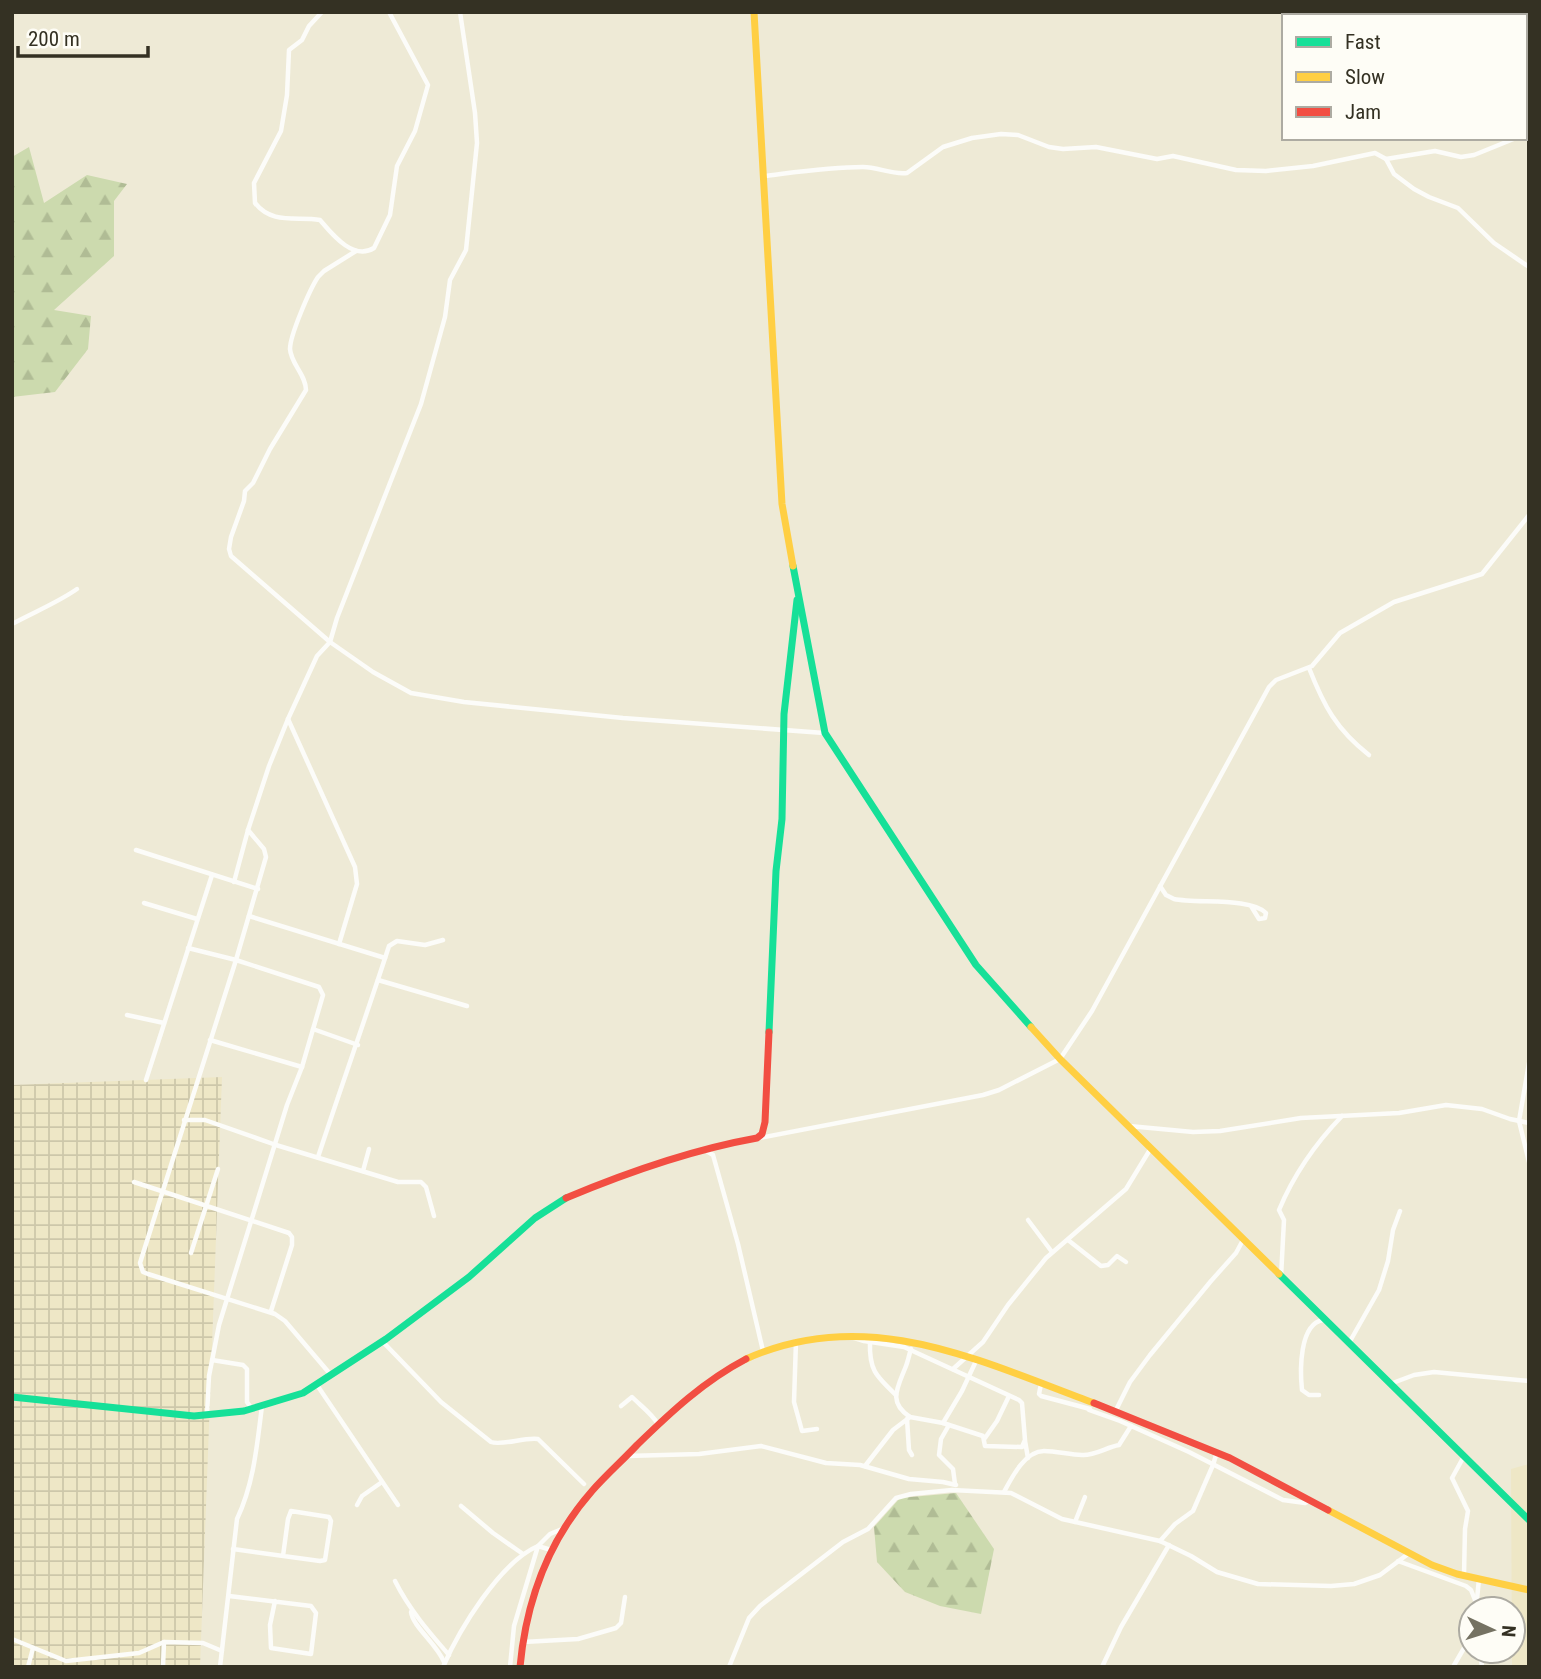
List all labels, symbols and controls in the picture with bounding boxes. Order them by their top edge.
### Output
scale bar [18,14,147,58]
legend [1282,14,1527,140]
text: 200 m [28,27,80,51]
text: Fast [1345,30,1381,54]
text: Slow [1345,65,1385,89]
text: Jam [1345,100,1381,124]
north arrow [1457,1595,1527,1665]
text: N [1497,1625,1520,1638]

